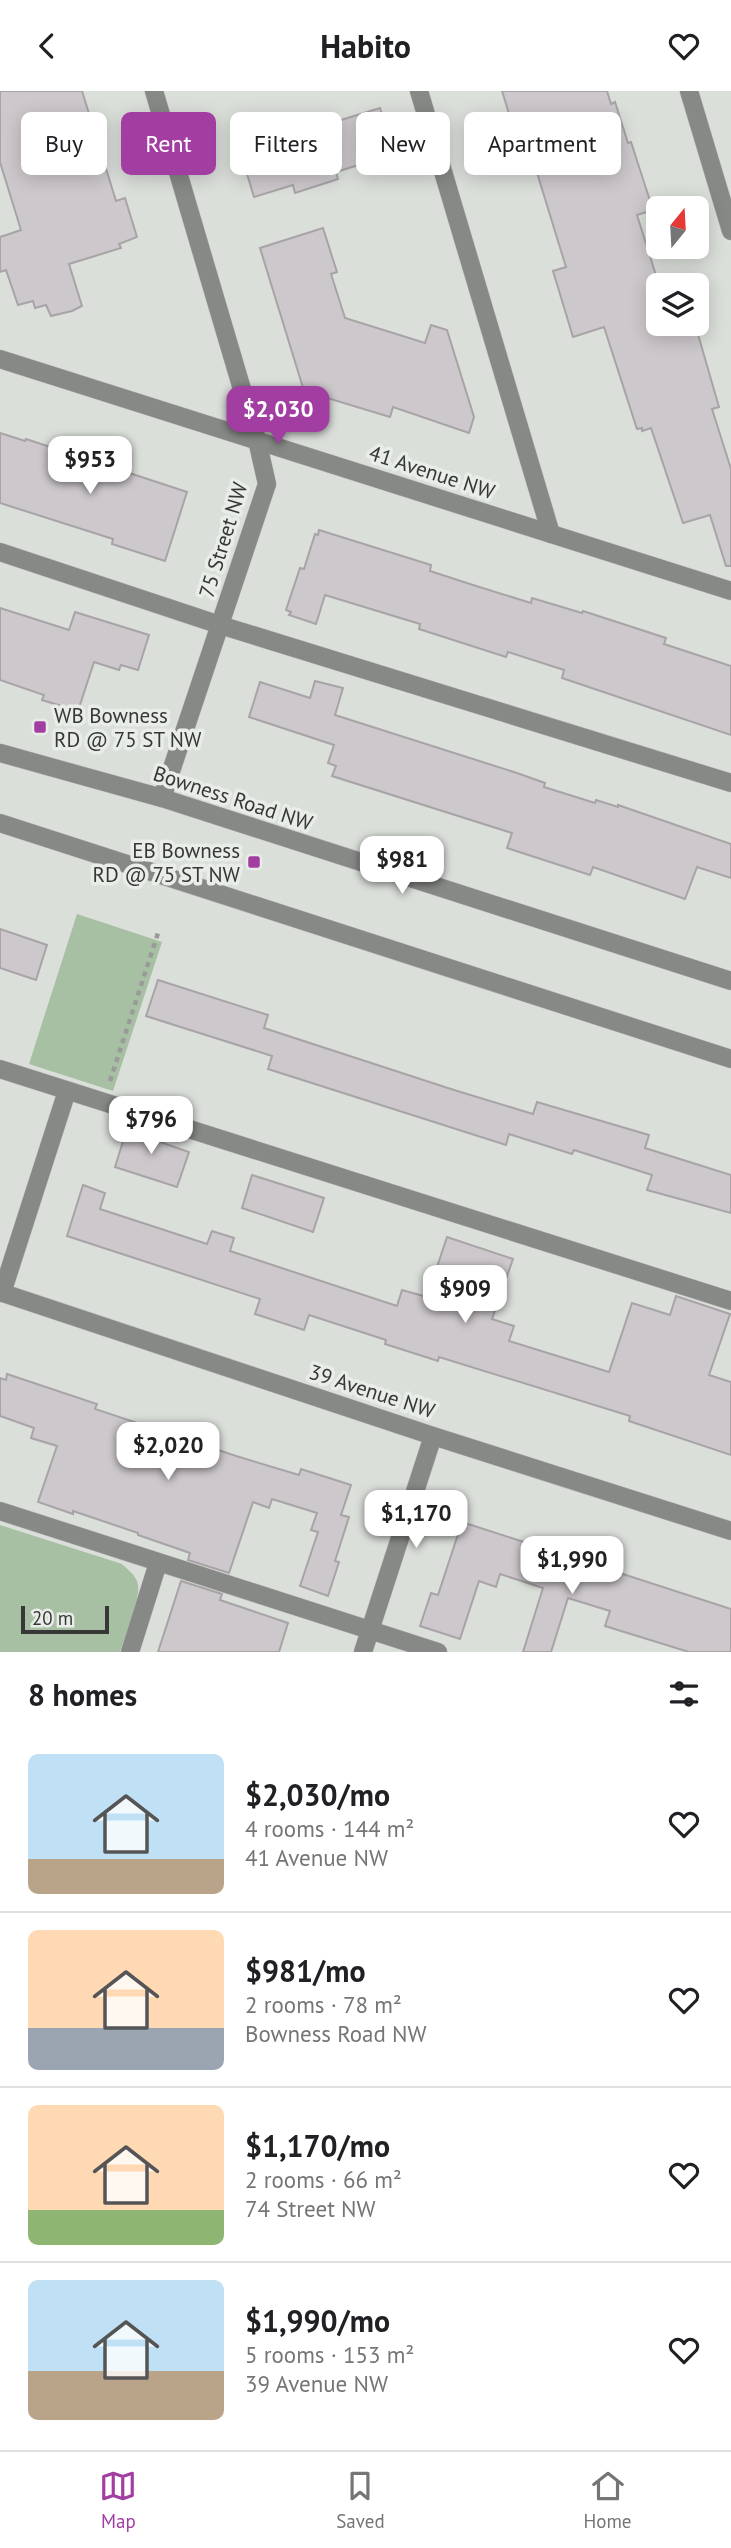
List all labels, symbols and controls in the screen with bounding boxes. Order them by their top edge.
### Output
text: Habito [320,25,411,67]
icon: back [28,27,66,65]
icon: heart [665,27,703,65]
chip: Buy [21,112,107,175]
chip: Rent [121,112,216,175]
chip: Filters [230,112,342,175]
chip: New [356,112,450,175]
chip: Apartment [464,112,621,175]
north arrow [646,196,709,259]
map controls [646,196,709,336]
button: layers [646,273,709,336]
pin: $2,030 [221,387,335,446]
text: $2,030 [242,394,314,423]
pin: $953 [49,437,131,496]
street label: 41 Avenue NW [366,439,499,505]
text: $953 [64,444,116,473]
street label: 75 Street NW [193,478,254,601]
place label: WB Bowness RD @ 75 ST NW [54,702,202,753]
marker: WB Bowness RD @ 75 ST NW [32,719,48,735]
street label: Bowness Road NW [150,760,317,837]
place label: EB Bowness RD @ 75 ST NW [93,837,241,888]
pin: $981 [361,837,443,896]
text: $981 [376,844,428,873]
marker: EB Bowness RD @ 75 ST NW [246,854,262,870]
pin: $796 [110,1097,192,1156]
text: $796 [125,1104,177,1133]
pin: $909 [424,1265,506,1325]
text: $909 [439,1273,491,1302]
street label: 39 Avenue NW [306,1358,439,1424]
pin: $2,020 [111,1423,225,1482]
text: $2,020 [132,1430,204,1459]
pin: $1,170 [359,1491,473,1550]
text: $1,170 [380,1498,452,1527]
pin: $1,990 [515,1537,629,1596]
text: $1,990 [536,1544,608,1573]
scale bar [21,1603,108,1635]
text: 20 m [32,1606,73,1630]
text: 8 homes [28,1675,137,1714]
icon: filters [665,1675,703,1713]
text: $2,030/mo [245,1775,390,1814]
icon: home [84,1782,168,1866]
icon: heart [665,1805,703,1843]
text: 4 rooms · 144 m² [245,1814,414,1843]
text: 41 Avenue NW [245,1843,388,1872]
text: $981/mo [245,1951,366,1990]
icon: home [84,1958,168,2042]
icon: heart [665,1981,703,2019]
text: 2 rooms · 78 m² [245,1990,402,2019]
text: Bowness Road NW [245,2019,427,2048]
text: $1,170/mo [245,2126,390,2165]
icon: home [84,2133,168,2217]
icon: heart [665,2156,703,2194]
text: 2 rooms · 66 m² [245,2165,402,2194]
text: 74 Street NW [245,2194,376,2223]
text: $1,990/mo [245,2301,390,2340]
icon: home [84,2308,168,2392]
icon: heart [665,2331,703,2369]
text: 5 rooms · 153 m² [245,2340,414,2369]
text: 39 Avenue NW [245,2369,388,2398]
tab: Map [99,2467,137,2533]
tab: Saved [336,2467,385,2533]
tab: Home [583,2467,632,2533]

